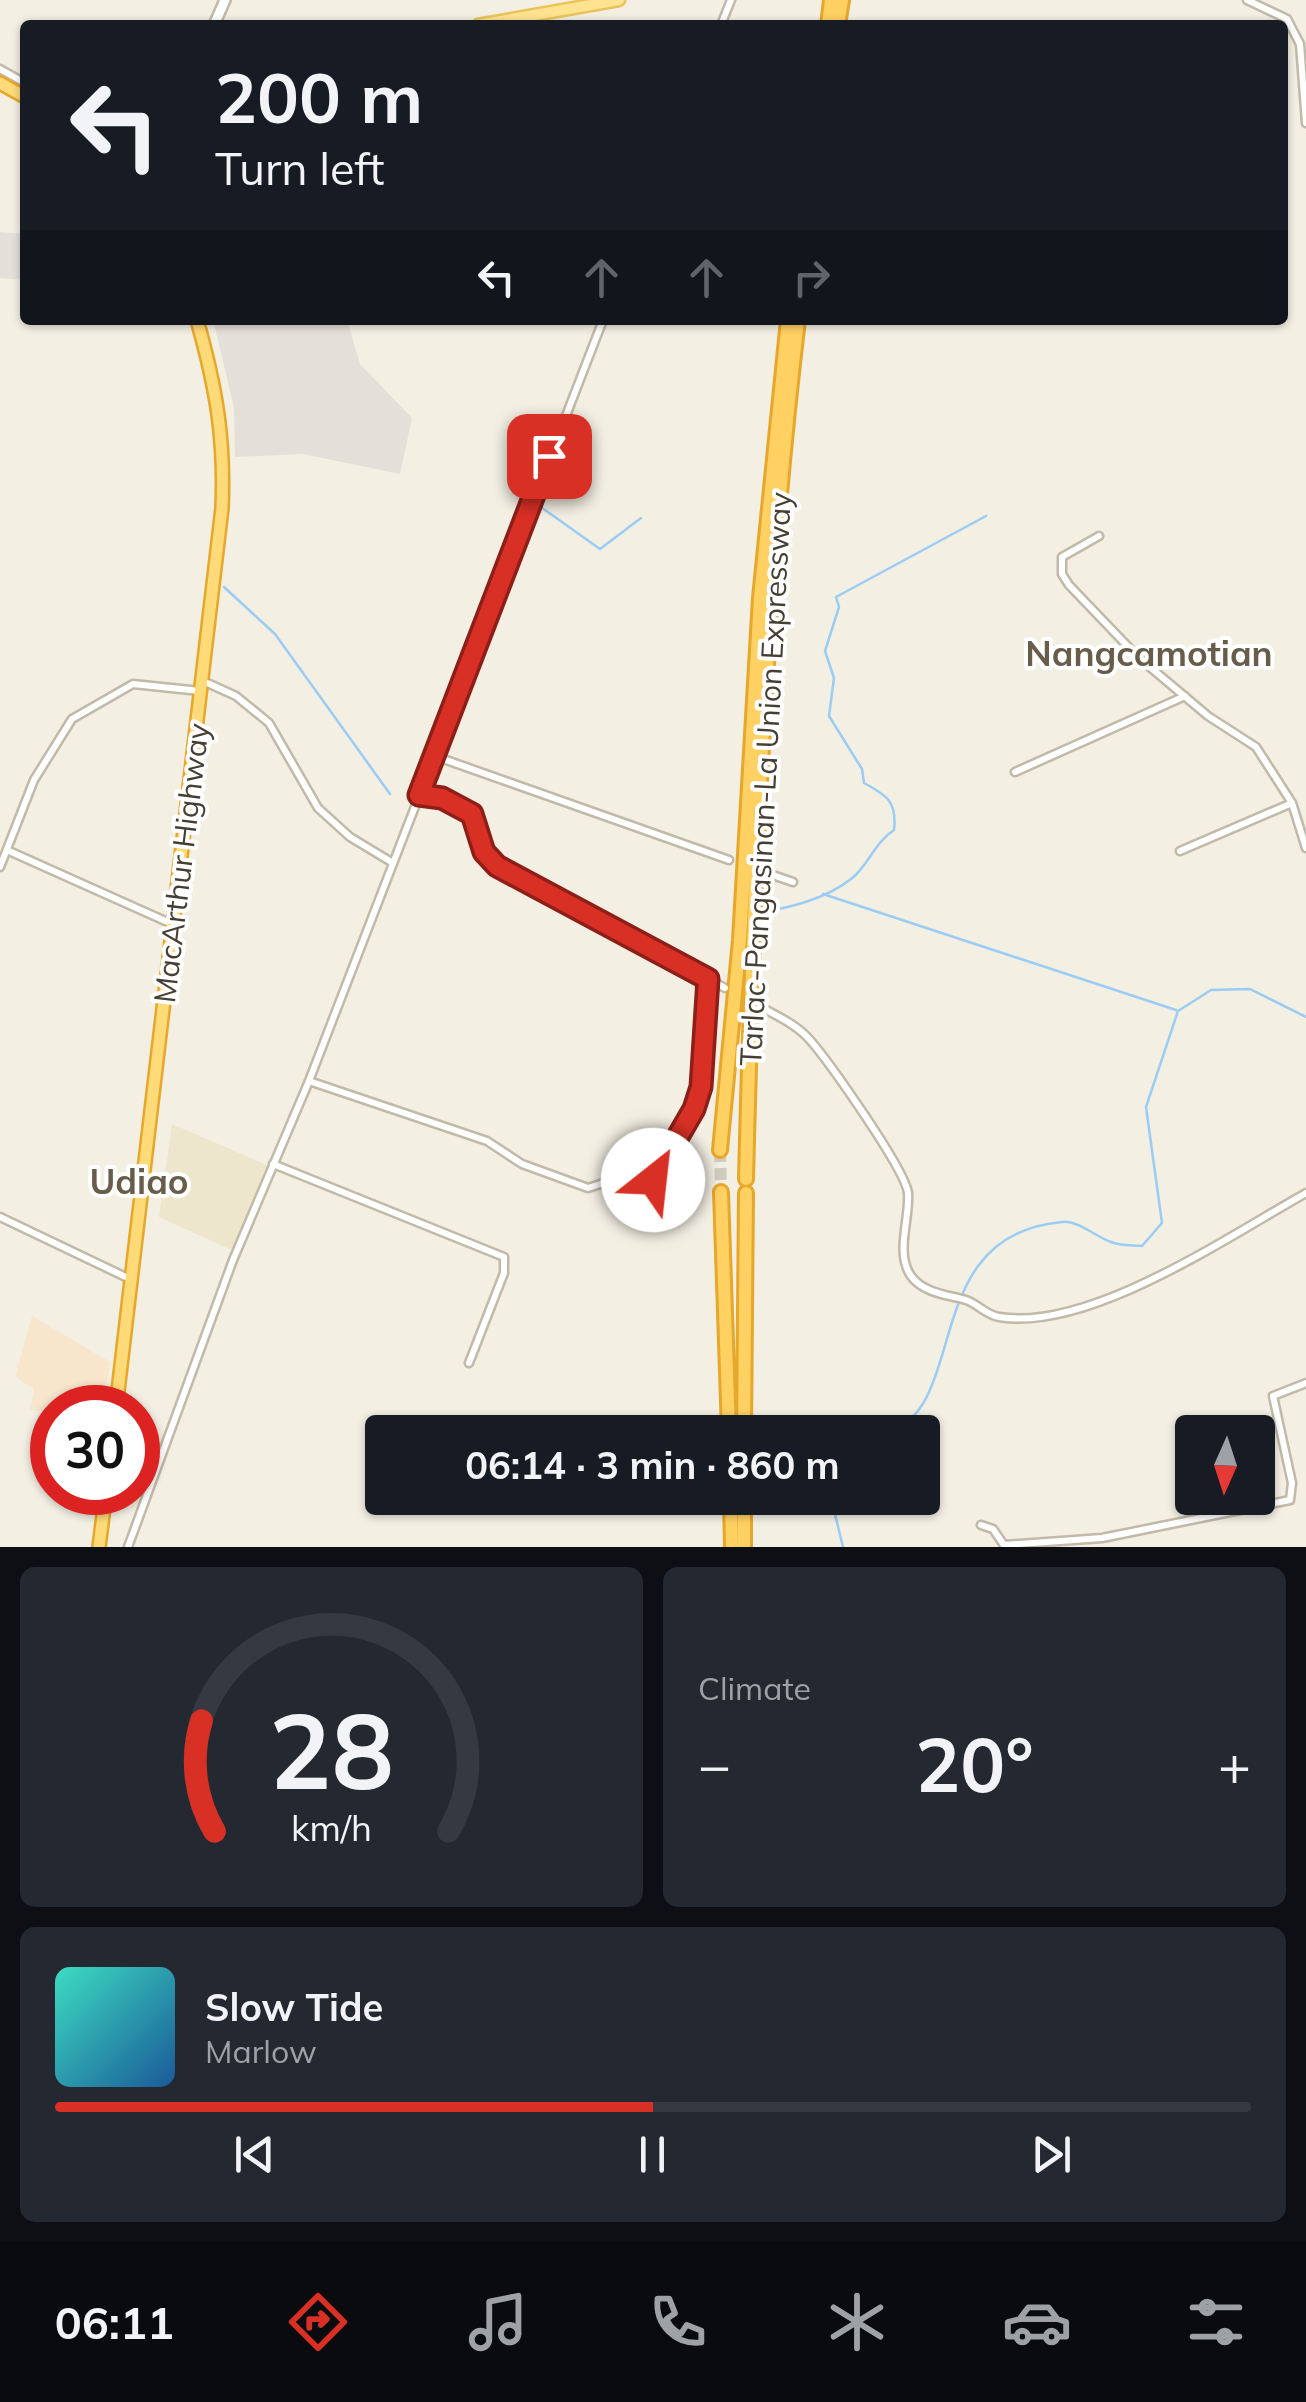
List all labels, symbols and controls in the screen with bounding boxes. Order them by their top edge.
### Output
text: 200 m [215,53,423,141]
icon: left [50,60,180,190]
text: Turn left [215,140,384,196]
icon: left [469,250,524,305]
icon: ahead [574,250,629,305]
icon: ahead [679,250,734,305]
icon: right [784,250,839,305]
pin [507,414,592,499]
icon: arrive [522,429,577,484]
street label: Tarlac-Pangasinan-La Union Expressway [731,491,799,1067]
district label: Nangcamotian [1025,631,1273,675]
street label: MacArthur Highway [145,721,217,1005]
position arrow [601,1128,705,1232]
district label: Udiao [89,1159,189,1203]
speed limit sign: 30 [30,1385,160,1515]
north arrow [1175,1415,1275,1515]
map controls [1175,1415,1275,1515]
text: 06:14 · 3 min · 860 m [465,1441,840,1489]
text: Climate [698,1668,811,1708]
text: 28 [269,1684,394,1815]
text: 20° [915,1717,1034,1811]
text: − [698,1730,731,1799]
text: + [1218,1730,1251,1799]
text: km/h [291,1805,372,1850]
text: Slow Tide [205,1983,383,2031]
text: Marlow [205,2031,317,2071]
icon: previous [227,2127,282,2182]
icon: pause [625,2127,680,2182]
icon: next [1024,2127,1079,2182]
icon: directions [283,2287,353,2357]
icon: music [463,2287,533,2357]
icon: phone [643,2287,713,2357]
icon: climate [822,2287,892,2357]
icon: car [1002,2287,1072,2357]
icon: filters [1181,2287,1251,2357]
text: 06:11 [55,2294,174,2350]

